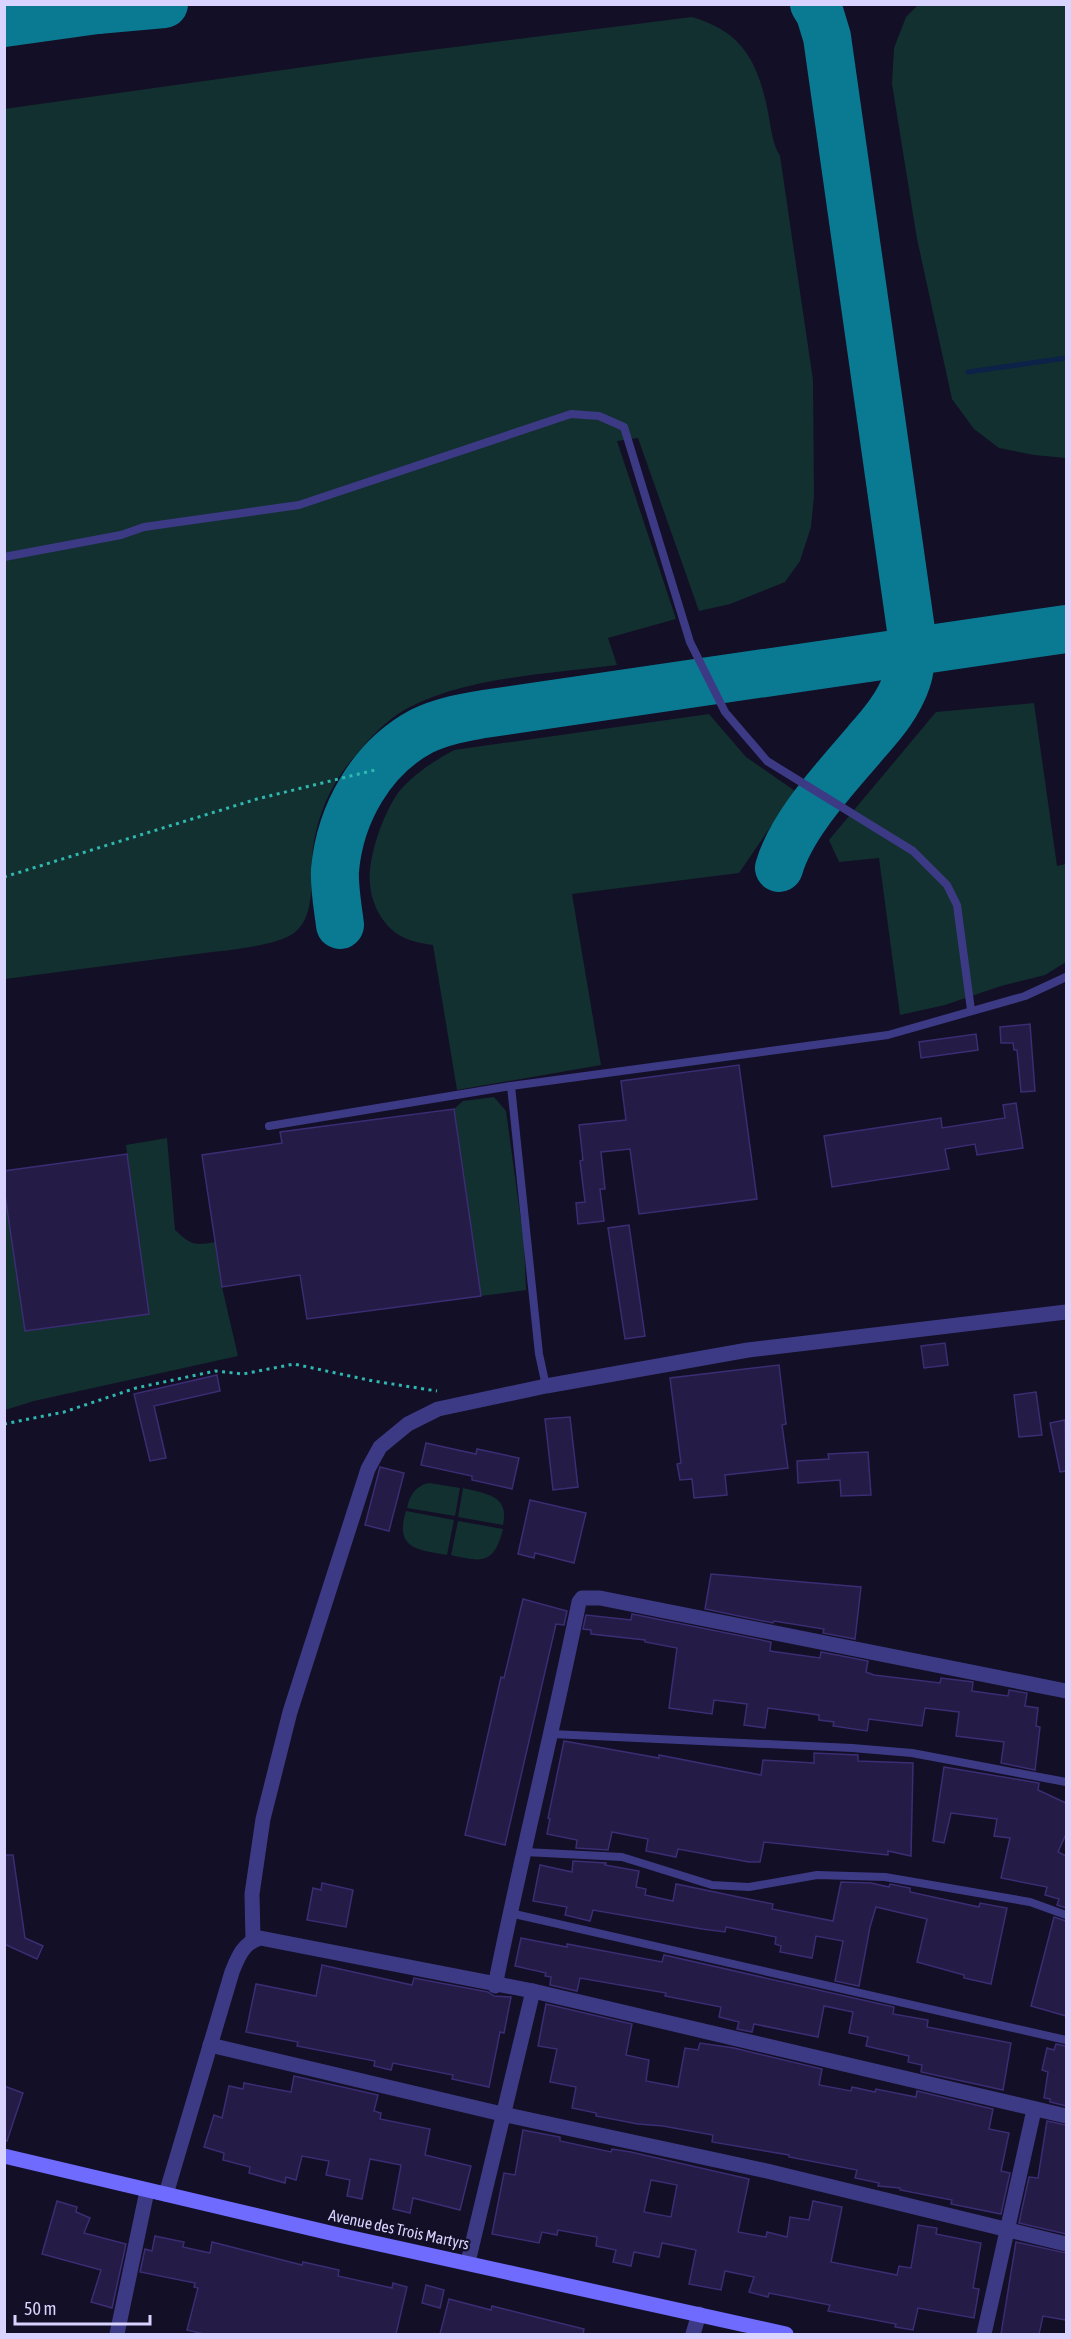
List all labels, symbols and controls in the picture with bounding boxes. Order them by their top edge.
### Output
street label: Avenue des Trois Martyrs [327,2205,471,2254]
scale bar [15,2288,150,2326]
text: 50 m [24,2298,56,2319]

